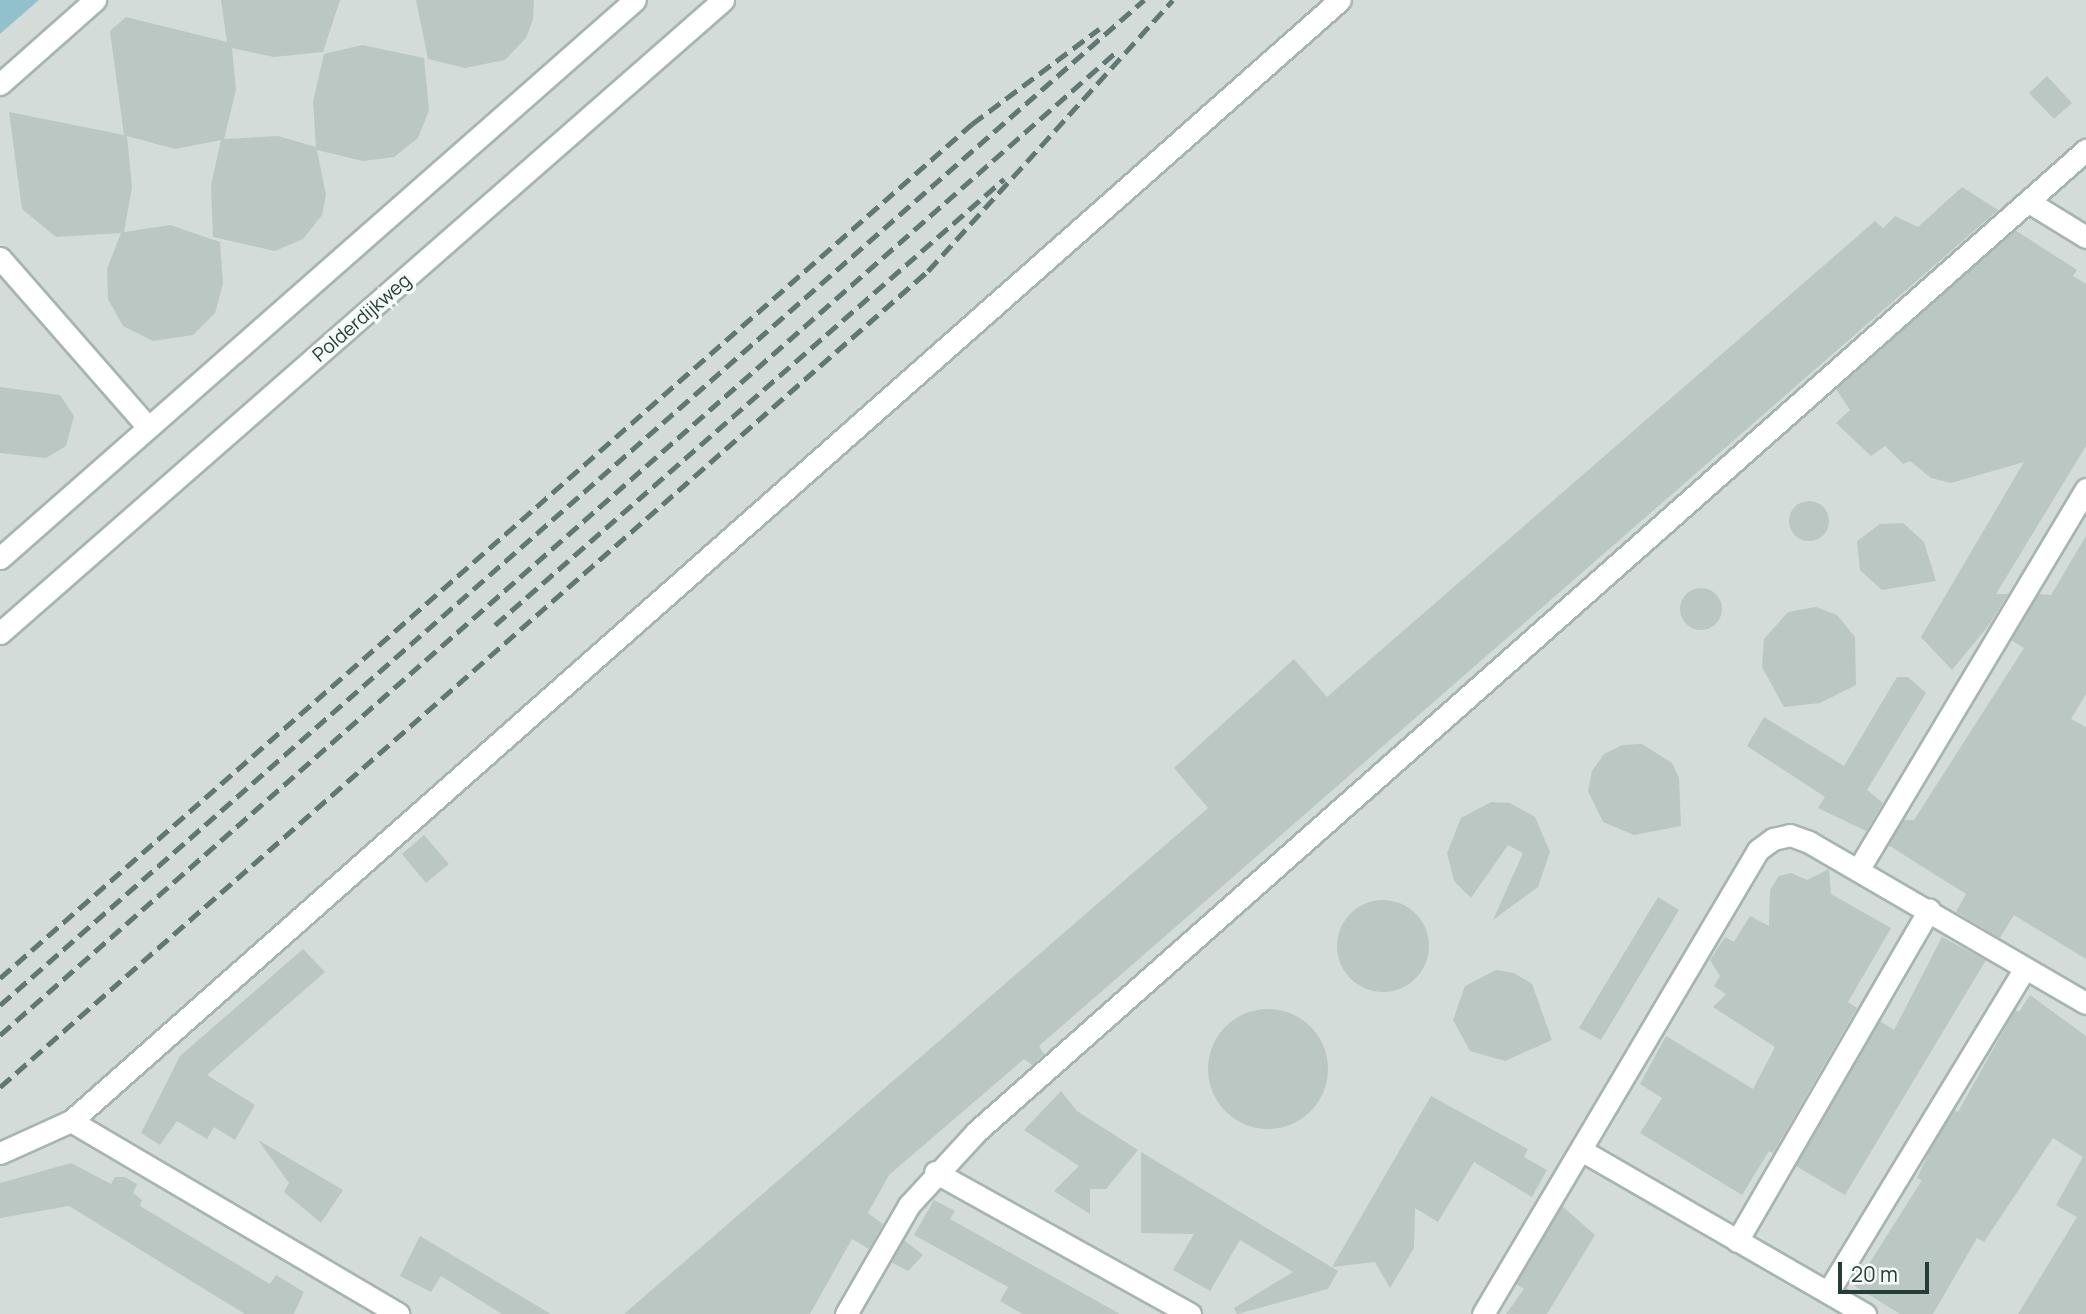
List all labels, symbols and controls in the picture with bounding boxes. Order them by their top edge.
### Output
street label: Polderdijkweg [308,269,416,367]
scale bar [1841,1248,1932,1292]
text: 20 m [1851,1260,1898,1288]

